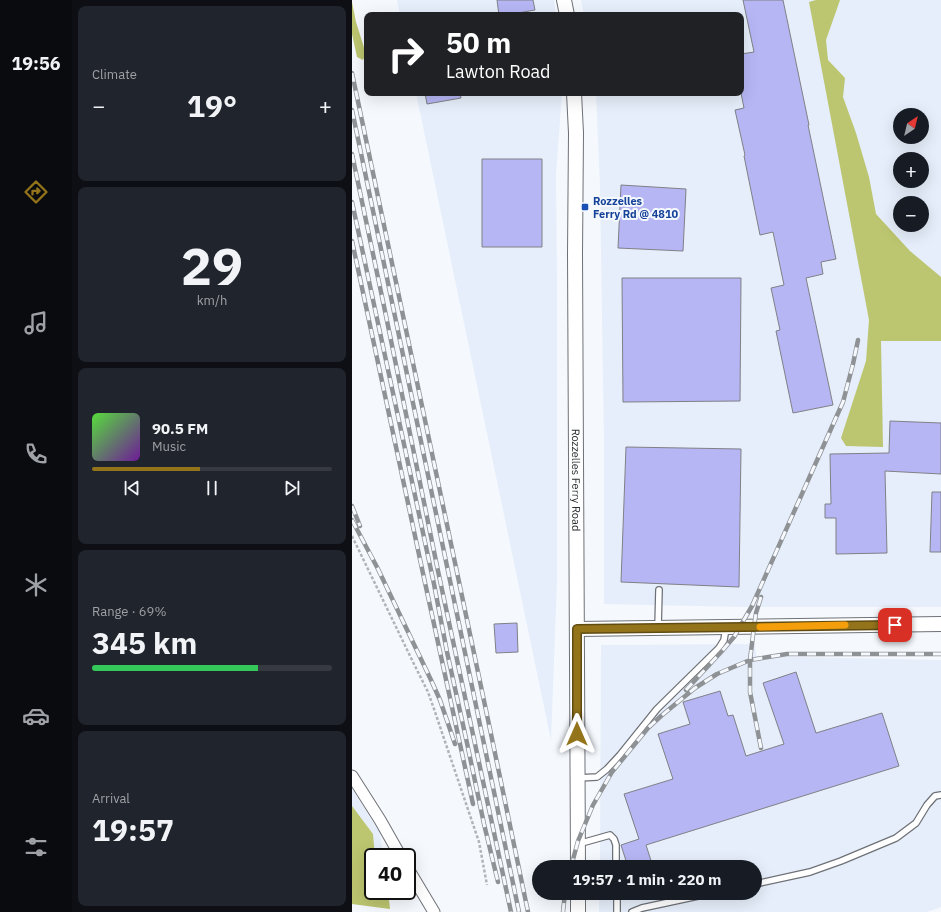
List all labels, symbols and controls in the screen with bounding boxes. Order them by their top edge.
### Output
text: 50 m [446,24,511,61]
icon: right [380,28,432,80]
text: 19:56 [11,52,61,75]
text: Lawton Road [446,60,551,83]
text: Climate [92,66,137,83]
text: 19° [187,86,237,125]
text: − [92,91,105,120]
text: + [319,91,332,120]
north arrow [893,108,929,144]
map controls [893,108,929,232]
button: + [893,152,929,188]
icon: directions [22,178,50,206]
place label: Rozzelles Ferry Rd @ 4810 [593,194,679,221]
button: − [893,196,929,232]
marker: Rozzelles Ferry Rd @ 4810 [580,202,590,212]
text: 29 [181,232,243,299]
text: km/h [197,292,227,309]
icon: music [22,309,50,337]
text: 90.5 FM [152,419,208,438]
street label: Rozzelles Ferry Road [569,429,583,531]
text: Music [152,438,186,455]
icon: phone [22,440,50,468]
icon: previous [121,477,143,499]
icon: pause [201,477,223,499]
icon: next [281,477,303,499]
icon: climate [22,571,50,599]
text: Range · 69% [92,603,166,620]
pin [878,608,912,642]
icon: arrive [884,614,906,636]
text: 345 km [92,623,197,662]
icon: car [22,702,50,730]
position arrow [556,713,598,755]
text: Arrival [92,790,130,807]
text: 19:57 [92,810,174,849]
icon: filters [22,833,50,861]
speed limit sign: 40 [364,848,416,900]
text: 19:57 · 1 min · 220 m [573,870,721,889]

